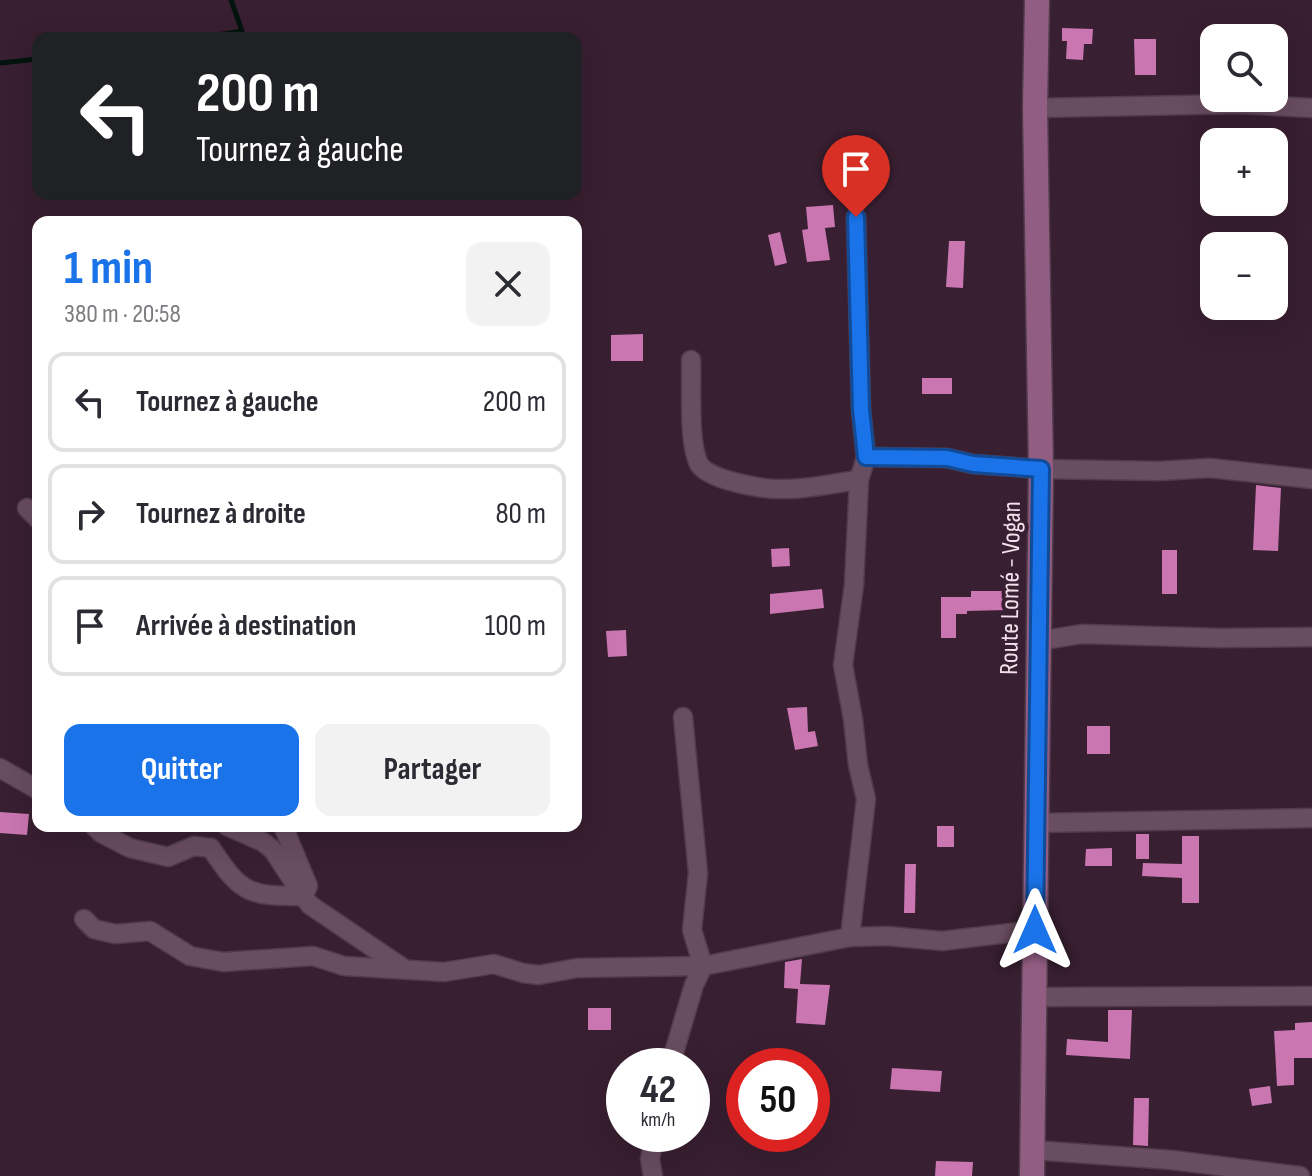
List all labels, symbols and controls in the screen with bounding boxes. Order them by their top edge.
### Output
map controls [1200,24,1288,320]
button: search [1200,24,1288,112]
text: 200 m [196,61,320,128]
icon: left [64,64,168,168]
button: + [1200,128,1288,216]
text: Tournez à gauche [196,129,404,172]
pin [822,135,890,217]
icon: arrive [834,147,878,191]
button: − [1200,232,1288,320]
text: 1 min [64,240,153,297]
button: close [466,242,550,326]
text: 380 m · 20:58 [64,299,181,330]
icon: left [68,380,112,424]
text: Tournez à gauche [136,384,319,420]
text: 200 m [483,384,546,420]
icon: right [68,492,112,536]
text: Tournez à droite [136,496,306,532]
text: 80 m [495,496,546,532]
street label: Route Lomé - Vogan [994,501,1028,675]
icon: arrive [68,604,112,648]
text: Arrivée à destination [136,608,356,644]
text: 100 m [485,608,546,644]
button: Quitter [64,724,299,816]
button: Partager [315,724,550,816]
position arrow [993,888,1077,972]
speed limit sign: 50 [726,1048,830,1152]
text: 42 [640,1066,676,1114]
text: km/h [641,1108,675,1132]

